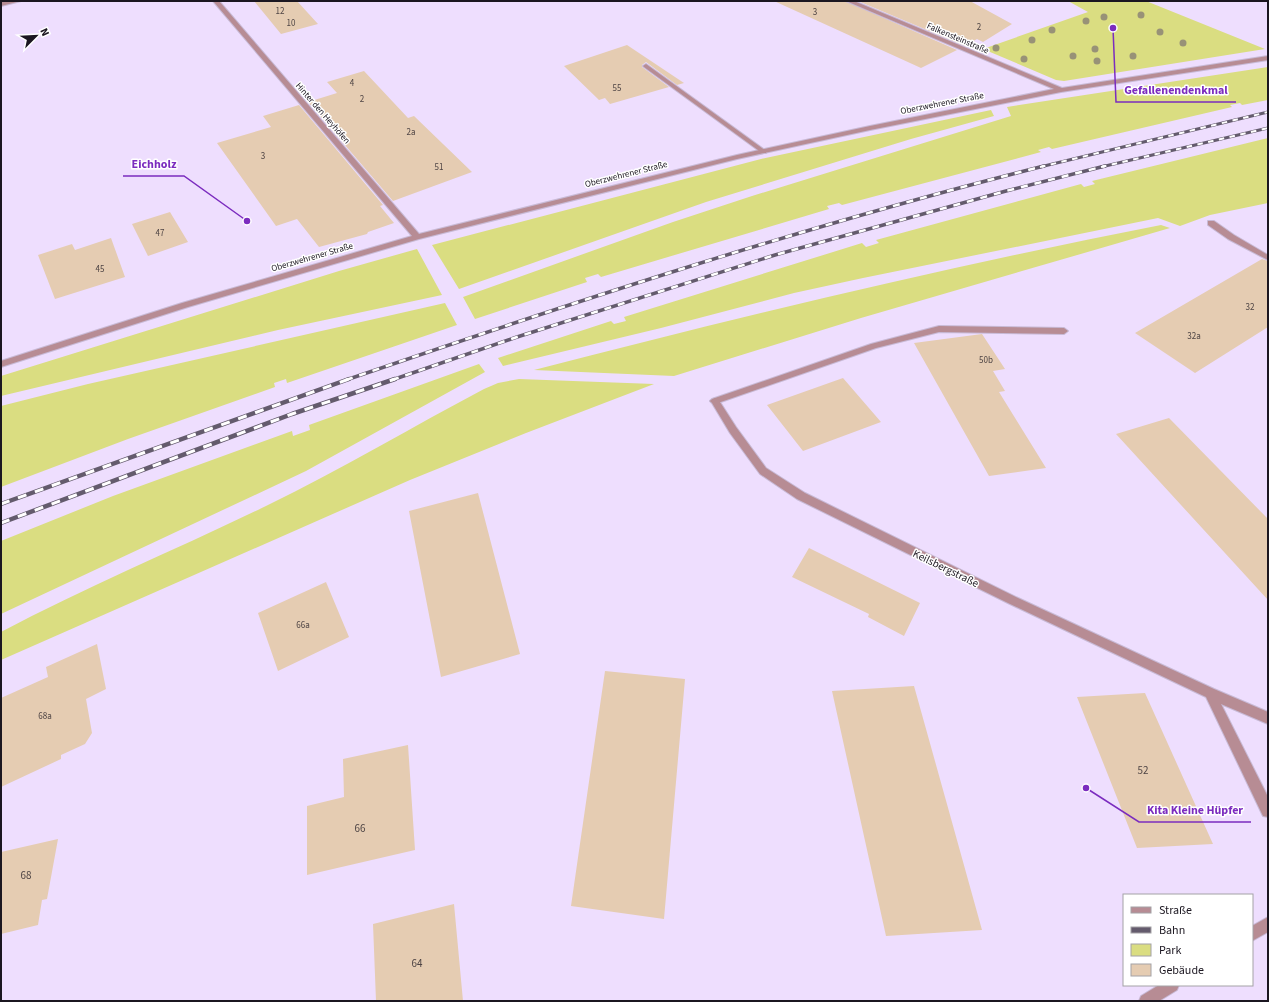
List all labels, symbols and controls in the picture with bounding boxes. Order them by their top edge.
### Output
house number: 12 [276,5,285,18]
house number: 3 [813,6,818,19]
north arrow [16,16,56,56]
house number: 10 [287,17,296,30]
street label: Falkensteinstraße [925,19,991,58]
house number: 2 [977,21,982,34]
text: N [36,26,53,39]
house number: 4 [350,77,355,90]
callout: Gefallenendenkmal [1116,78,1236,102]
street label: Hinter den Heyhöfen [292,80,353,147]
house number: 55 [613,82,622,95]
text: Gefallenendenkmal [1124,82,1228,99]
street label: Oberzwehrener Straße [899,89,985,118]
house number: 2 [360,93,365,106]
house number: 2a [406,126,416,139]
house number: 3 [261,150,266,163]
callout: Eichholz [123,152,184,176]
text: Eichholz [132,156,177,173]
street label: Oberzwehrener Straße [583,158,669,191]
house number: 51 [435,161,443,174]
house number: 47 [156,227,165,240]
street label: Oberzwehrener Straße [270,239,355,275]
house number: 45 [96,263,105,276]
house number: 32 [1246,301,1255,314]
house number: 32a [1187,330,1201,343]
house number: 50b [979,354,993,367]
street label: Keilsbergstraße [910,546,982,591]
house number: 66a [296,619,310,632]
house number: 68a [38,710,52,723]
house number: 52 [1138,763,1148,778]
callout: Kita Kleine Hüpfer [1139,798,1251,822]
text: Kita Kleine Hüpfer [1147,802,1243,819]
house number: 66 [355,821,366,836]
house number: 68 [21,868,32,883]
legend [1123,894,1253,986]
text: Straße [1159,902,1192,919]
text: Bahn [1159,922,1185,939]
text: Park [1159,942,1181,959]
house number: 64 [412,956,423,971]
text: Gebäude [1159,962,1204,979]

